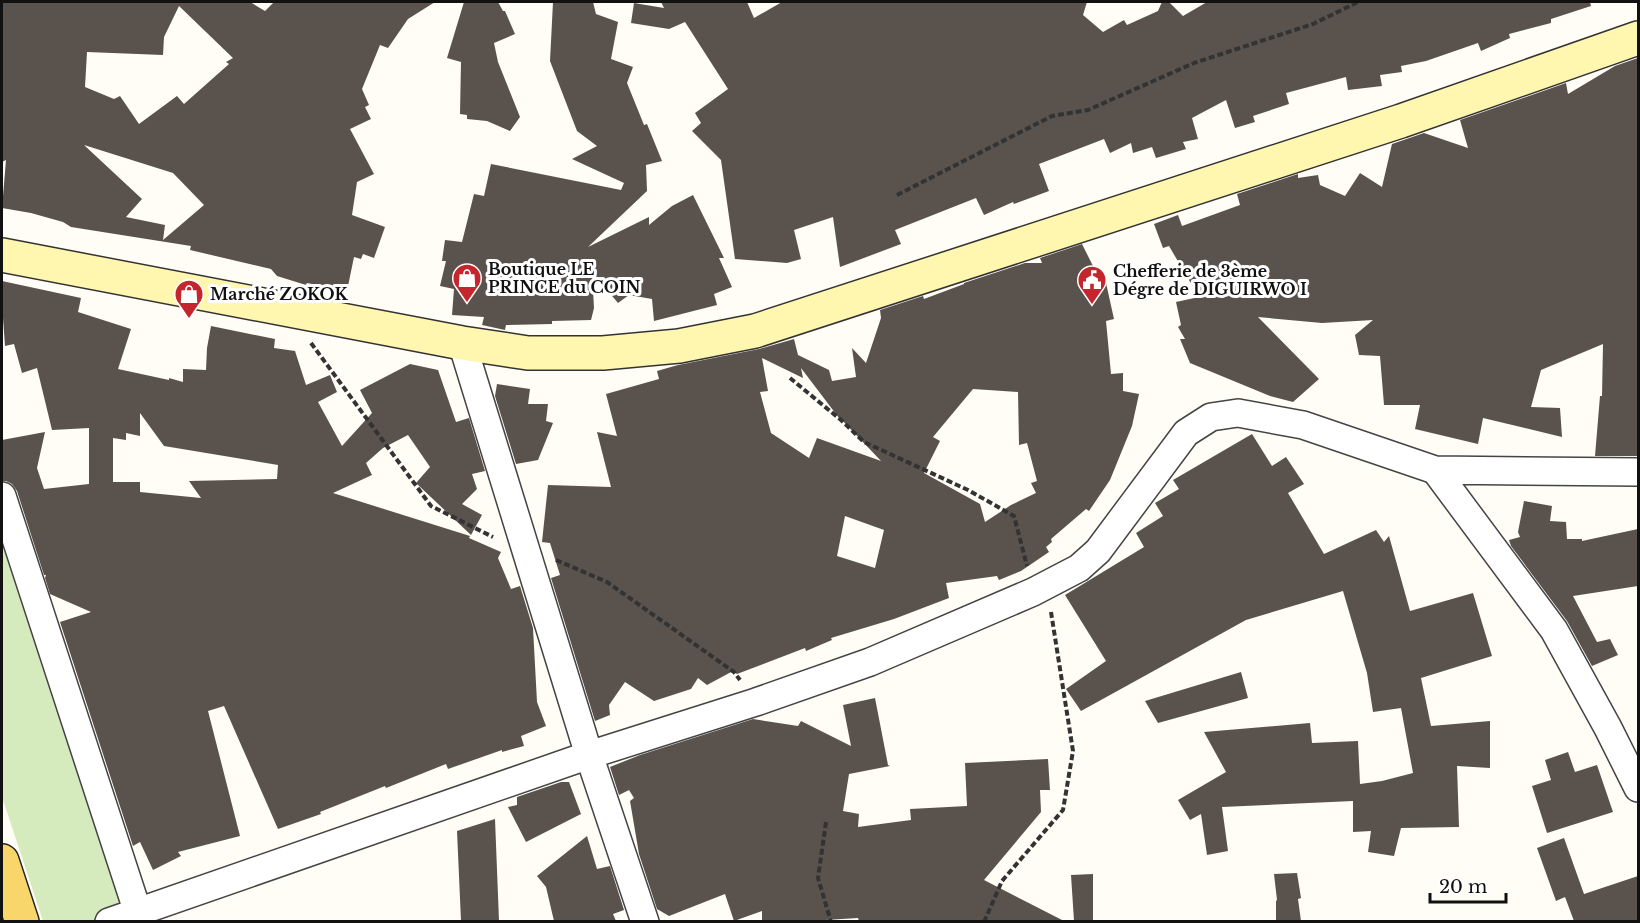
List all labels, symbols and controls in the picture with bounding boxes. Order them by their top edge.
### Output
place label: Boutique LE PRINCE du COIN [488,259,641,297]
place label: Chefferie de 3ème Dégre de DIGUIRWO I [1113,261,1307,299]
shop icon: Boutique LE PRINCE du COIN [451,262,483,304]
public building icon: Chefferie de 3ème Dégre de DIGUIRWO I [1076,264,1108,306]
shop icon: Marché ZOKOK [173,278,205,320]
place label: Marché ZOKOK [210,284,348,304]
scale bar [1430,866,1506,904]
text: 20 m [1439,876,1487,898]

